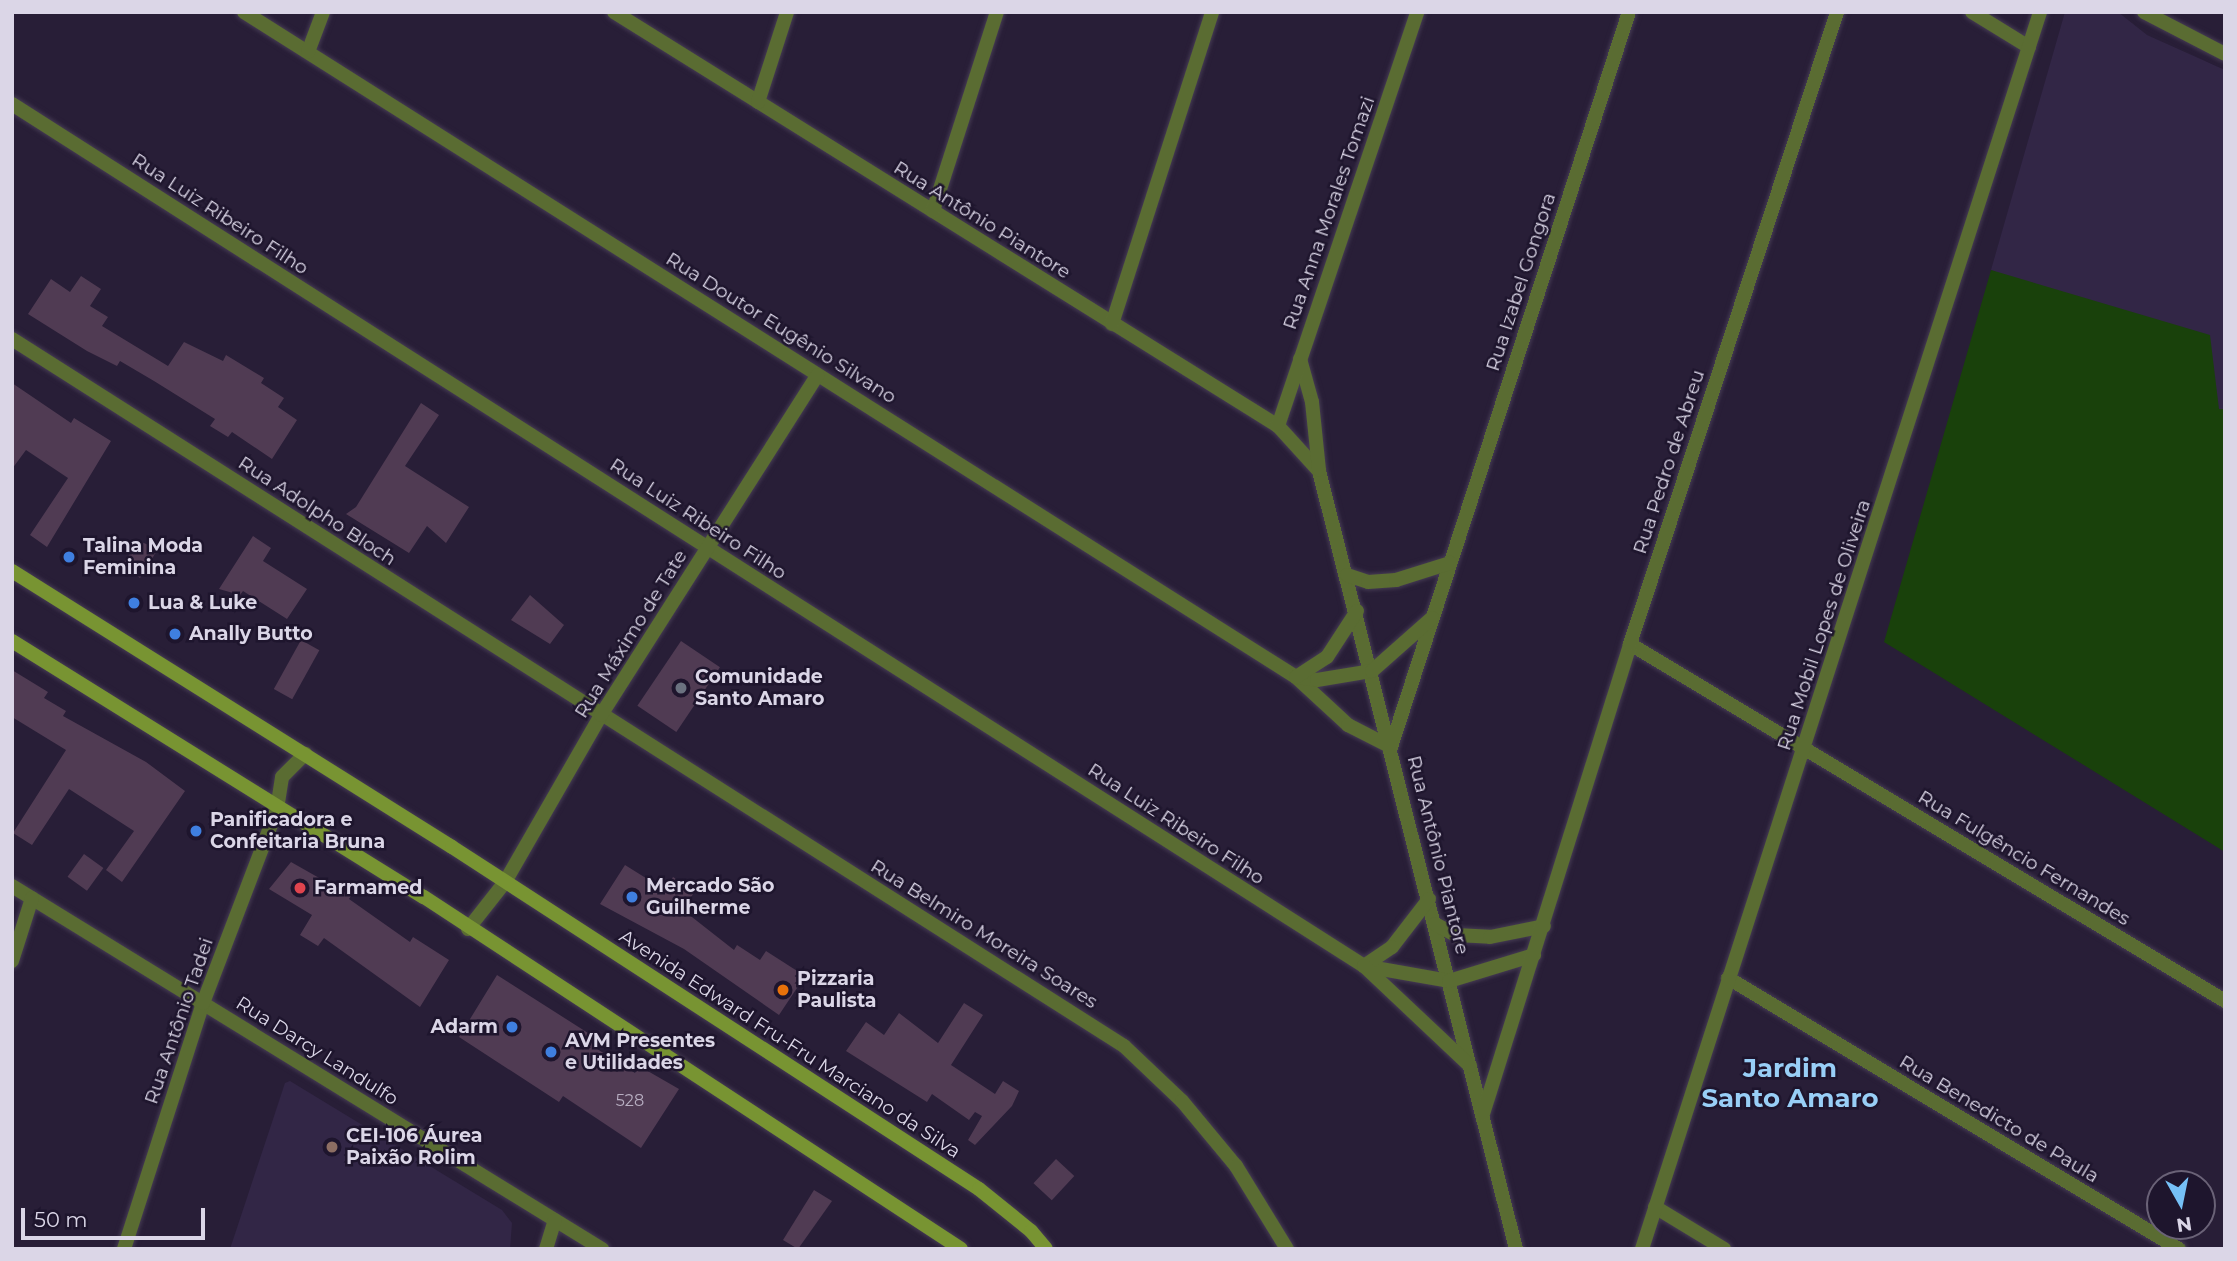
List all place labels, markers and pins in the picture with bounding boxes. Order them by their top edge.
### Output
place label: Talina Moda Feminina [83,535,203,579]
marker: Talina Moda Feminina [61,549,77,565]
place label: Lua & Luke [148,592,257,614]
marker: Lua & Luke [126,595,142,611]
place label: Anally Butto [189,623,313,645]
marker: Anally Butto [167,626,183,642]
place label: Comunidade Santo Amaro [695,666,824,710]
marker: Comunidade Santo Amaro [673,680,689,696]
place label: Panificadora e Confeitaria Bruna [210,809,385,853]
marker: Panificadora e Confeitaria Bruna [188,823,204,839]
place label: Mercado São Guilherme [646,875,775,919]
place label: Farmamed [314,877,422,899]
marker: Farmamed [292,880,308,896]
marker: Mercado São Guilherme [624,889,640,905]
place label: Pizzaria Paulista [797,968,877,1012]
marker: Pizzaria Paulista [775,982,791,998]
place label: Adarm [431,1016,498,1038]
marker: Adarm [504,1019,520,1035]
place label: AVM Presentes e Utilidades [565,1030,715,1074]
marker: AVM Presentes e Utilidades [543,1044,559,1060]
place label: CEI-106 Áurea Paixão Rolim [346,1125,482,1169]
marker: CEI-106 Áurea Paixão Rolim [324,1139,340,1155]

